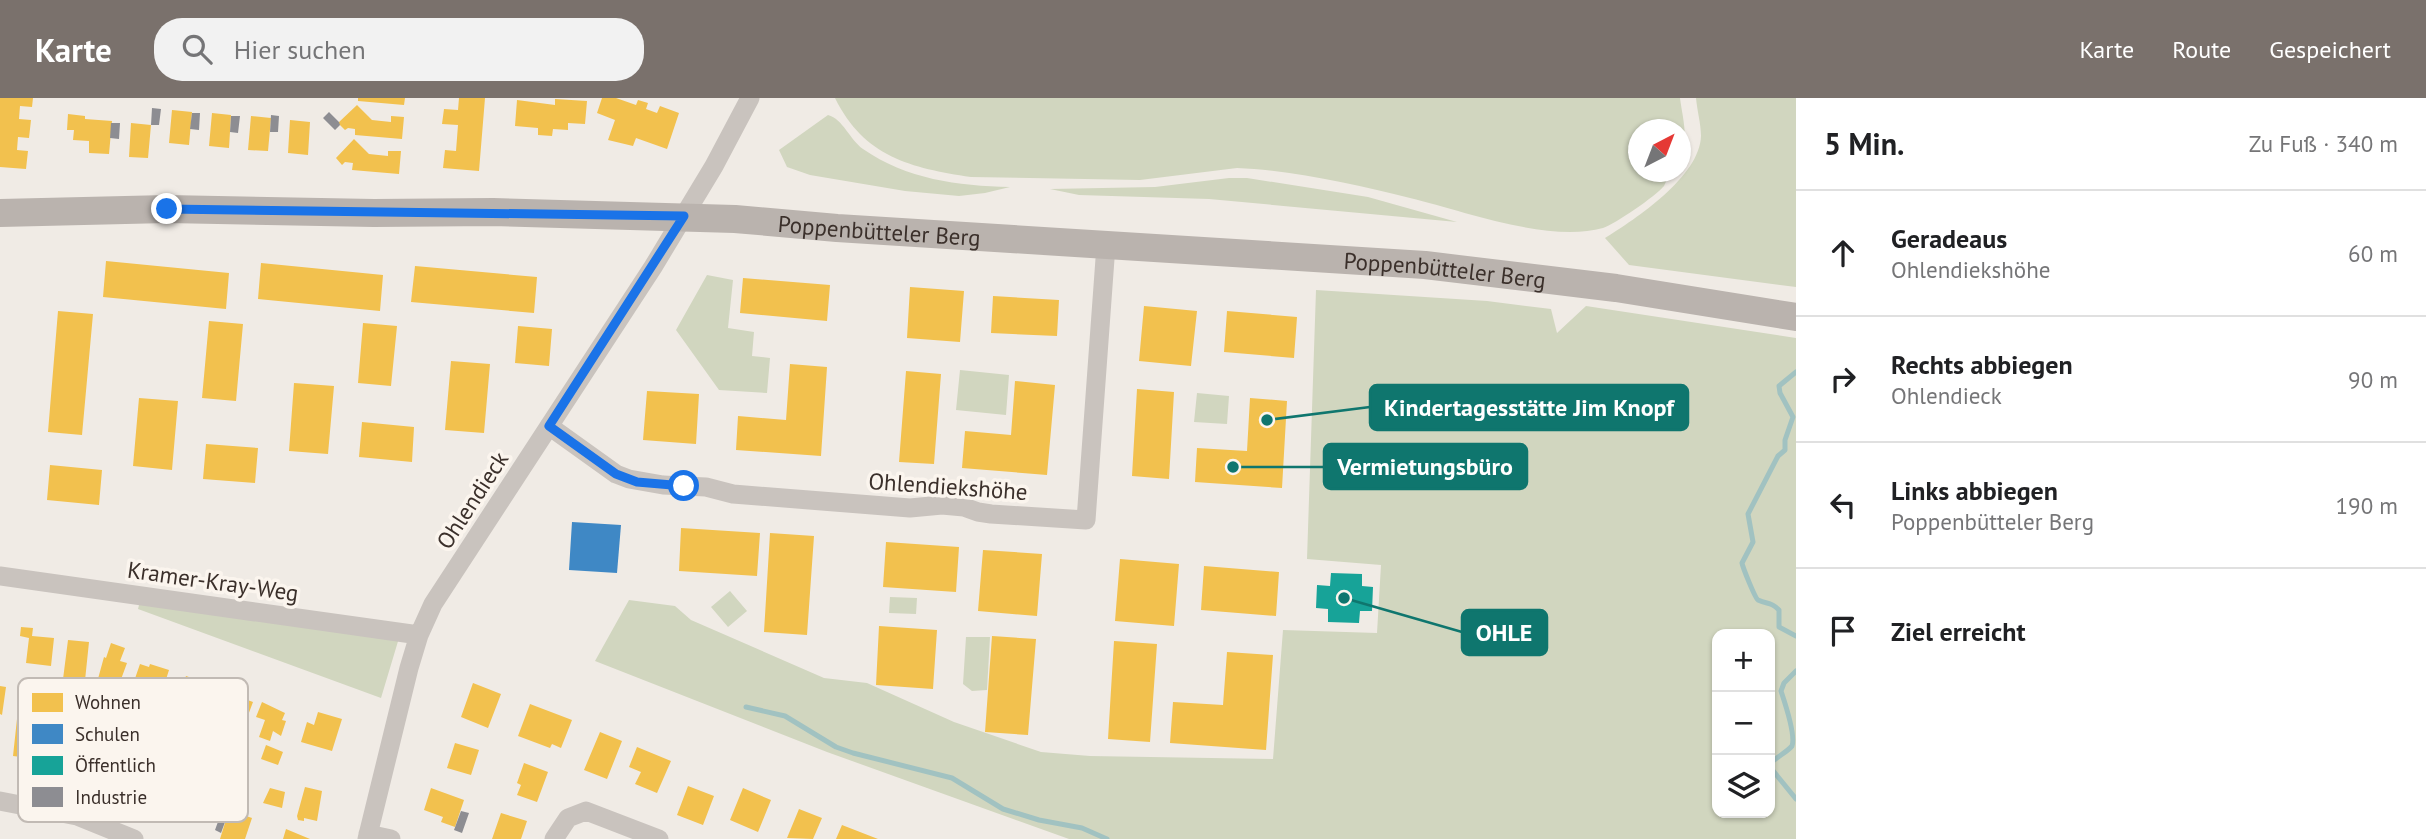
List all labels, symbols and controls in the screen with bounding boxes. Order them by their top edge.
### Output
search box [154,18,644,81]
text: Karte [35,28,112,71]
icon: search [178,30,216,68]
text: Hier suchen [234,33,366,66]
text: Karte [2079,34,2134,65]
text: Route [2172,34,2231,65]
text: Gespeichert [2269,34,2391,65]
north arrow [1628,119,1691,182]
text: 5 Min. [1824,124,1904,163]
text: Zu Fuß · 340 m [2249,129,2398,158]
route end [151,193,182,224]
street label: Poppenbütteler Berg [777,208,982,252]
text: Geradeaus [1891,222,2007,255]
icon: ahead [1824,234,1862,272]
text: 60 m [2348,239,2398,268]
street label: Poppenbütteler Berg [1343,245,1548,294]
text: Ohlendiekshöhe [1891,255,2050,284]
text: Rechts abbiegen [1891,348,2073,381]
icon: right [1824,360,1862,398]
text: 90 m [2348,365,2398,394]
text: Ohlendieck [1891,381,2002,410]
callout: Kindertagesstätte Jim Knopf [1370,385,1688,430]
text: Kindertagesstätte Jim Knopf [1384,392,1675,423]
callout: Vermietungsbüro [1324,444,1527,489]
street label: Ohlendieck [430,446,514,554]
text: Vermietungsbüro [1336,451,1513,482]
street label: Ohlendiekshöhe [867,466,1029,506]
route start [668,470,699,501]
text: Links abbiegen [1891,474,2058,507]
icon: left [1824,486,1862,524]
text: 190 m [2336,491,2398,520]
text: Poppenbütteler Berg [1891,507,2094,536]
street label: Kramer-Kray-Weg [126,555,300,607]
callout: OHLE [1462,610,1547,655]
icon: arrive [1824,612,1862,650]
text: Ziel erreicht [1891,615,2026,648]
text: OHLE [1476,617,1532,648]
map controls [1712,629,1775,818]
button: + [1712,629,1775,692]
legend [18,678,248,822]
text: Wohnen [75,690,141,714]
button: − [1712,692,1775,755]
text: Schulen [75,722,140,746]
text: Öffentlich [75,753,156,777]
button: layers [1712,755,1775,818]
text: Industrie [75,785,147,809]

